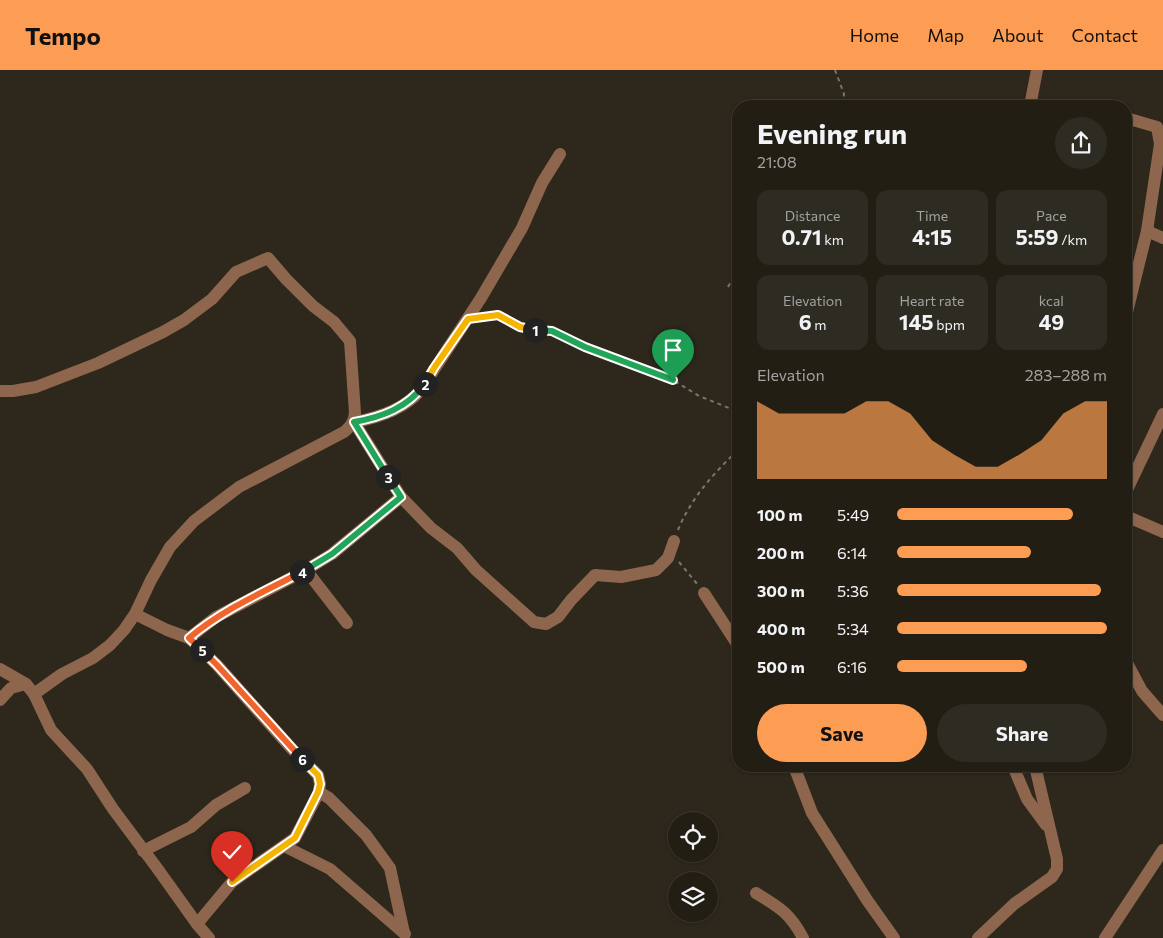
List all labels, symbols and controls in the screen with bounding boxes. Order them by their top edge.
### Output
text: Tempo [25,21,101,50]
text: Home [850,24,899,46]
text: Map [927,24,964,46]
text: About [992,24,1044,46]
text: Contact [1072,24,1138,46]
text: Evening run [757,116,907,150]
button: share [1055,117,1107,169]
text: 21:08 [757,152,797,171]
text: Distance [785,207,840,224]
text: Time [916,207,948,224]
text: Pace [1036,207,1067,224]
text: 0.71 [781,224,821,249]
text: 4:15 [912,224,952,249]
text: 5:59 [1015,224,1058,249]
text: km [821,231,844,248]
text: /km [1058,231,1087,248]
text: Elevation [783,292,842,309]
text: Heart rate [899,292,965,309]
text: kcal [1039,292,1064,309]
text: 6 [799,309,812,334]
text: 145 [899,309,934,334]
text: 49 [1038,309,1064,334]
text: m [812,316,827,333]
text: bpm [934,316,965,333]
pin: 1 [522,318,548,342]
text: 1 [532,322,539,339]
pin [652,329,694,380]
icon: arrive [659,336,687,364]
text: Elevation [757,365,825,384]
text: 283–288 m [1025,365,1107,384]
pin: 2 [412,372,438,396]
text: 2 [422,376,429,393]
pin: 3 [376,464,400,490]
text: 3 [384,469,393,486]
text: 100 m [757,505,803,524]
text: 5:49 [837,505,869,524]
text: 200 m [757,543,804,562]
text: 6:14 [837,543,867,562]
pin: 4 [290,560,314,584]
text: 4 [298,564,307,581]
text: 300 m [757,581,805,600]
text: 5:36 [837,581,869,600]
text: 400 m [757,619,805,638]
text: 5:34 [837,619,869,638]
pin: 5 [190,638,214,662]
text: 5 [198,642,207,659]
text: 500 m [757,657,805,676]
text: 6:16 [837,657,867,676]
button: Save [757,704,927,762]
button: Share [937,704,1107,762]
pin: 6 [290,746,314,772]
text: 6 [298,751,307,768]
map controls [668,812,718,922]
button: locate [668,812,718,862]
pin [211,831,253,882]
icon: check [218,838,246,866]
button: layers [668,872,718,922]

